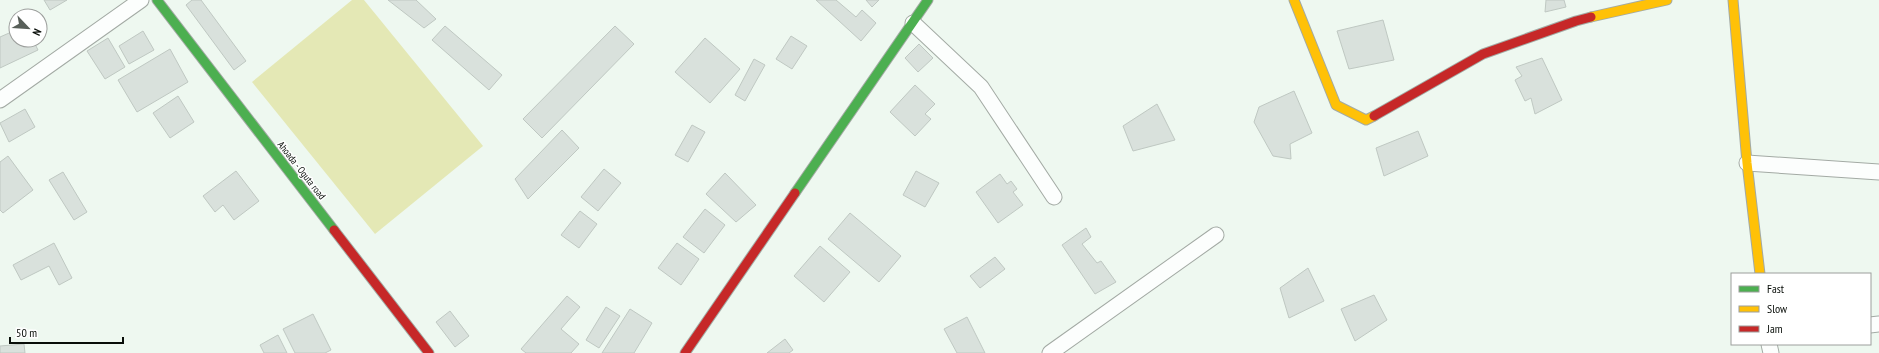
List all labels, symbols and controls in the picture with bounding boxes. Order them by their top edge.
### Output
north arrow [8,8,48,48]
text: N [29,27,45,38]
street label: Ahoada - Oguta road [275,138,328,202]
legend [1731,273,1871,345]
text: Fast [1767,281,1785,296]
text: Slow [1767,301,1788,316]
scale bar [10,319,123,345]
text: Jam [1766,321,1783,336]
text: 50 m [16,325,37,340]

